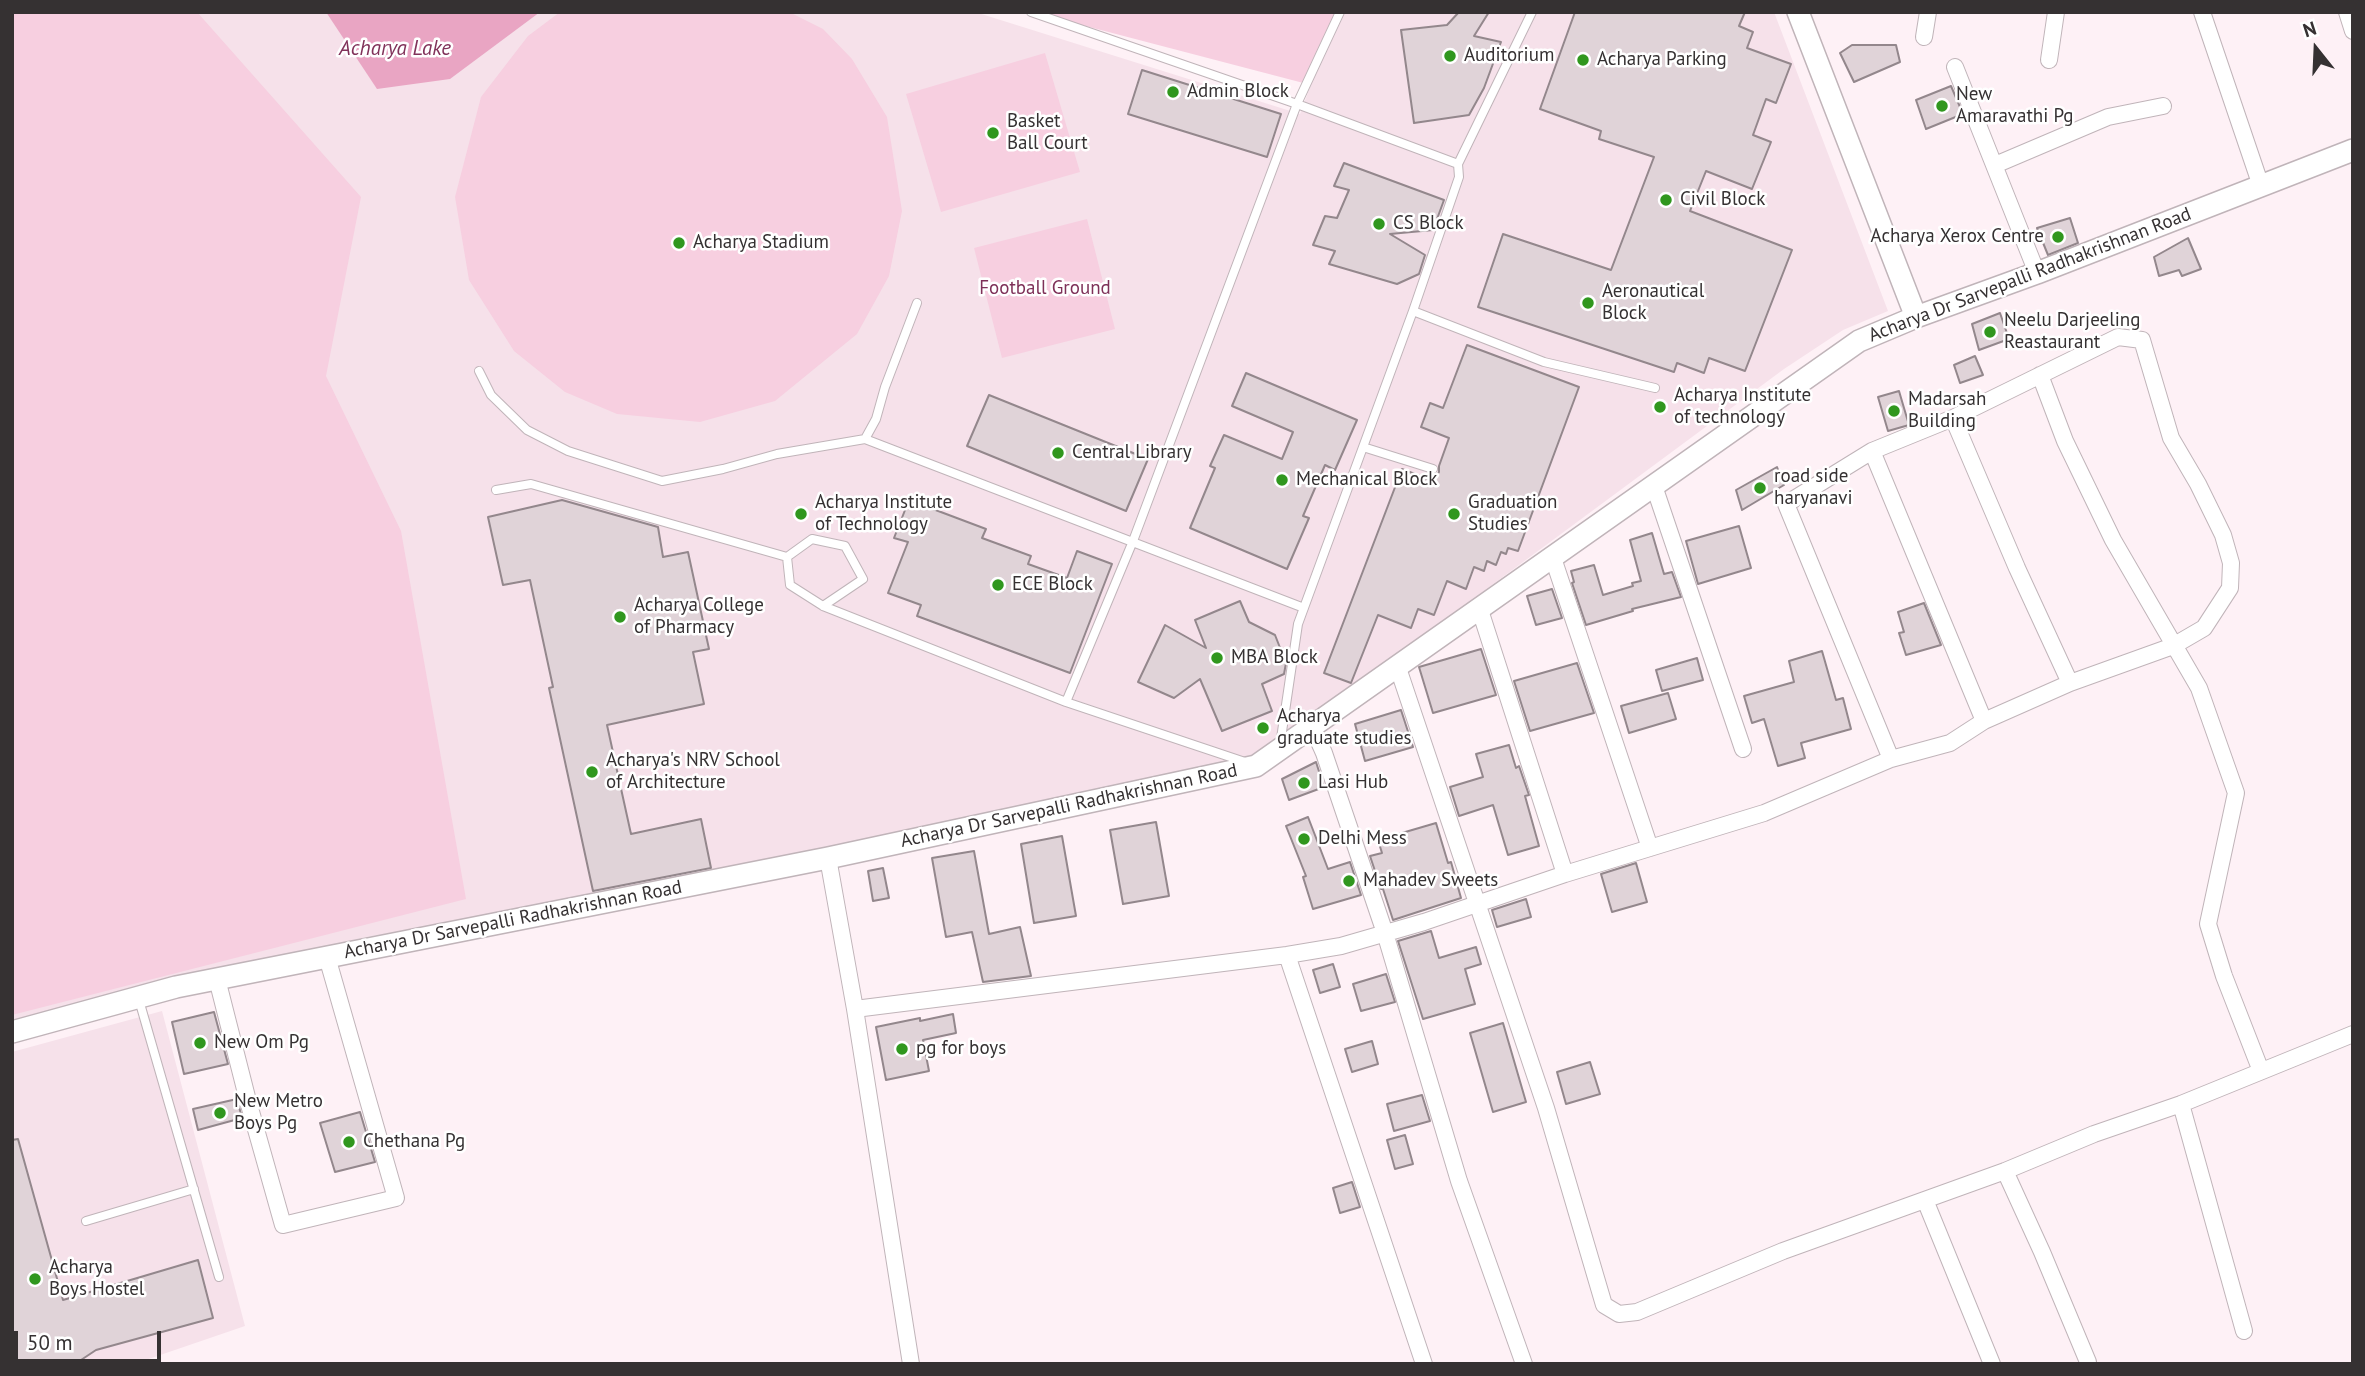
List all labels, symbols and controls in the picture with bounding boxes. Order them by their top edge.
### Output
north arrow [2281,14,2351,84]
text: N [2300,16,2319,42]
water label: Acharya Lake [339,36,451,62]
place label: Auditorium [1464,45,1554,67]
marker: Auditorium [1442,48,1458,64]
place label: Acharya Parking [1597,49,1727,71]
marker: Acharya Parking [1575,52,1591,68]
place label: Admin Block [1187,81,1289,103]
marker: Admin Block [1165,84,1181,100]
place label: New Amaravathi Pg [1956,84,2074,128]
marker: New Amaravathi Pg [1934,98,1950,114]
place label: Basket Ball Court [1007,111,1088,155]
marker: Basket Ball Court [985,125,1001,141]
place label: Civil Block [1680,189,1765,211]
marker: Civil Block [1658,192,1674,208]
street label: Acharya Dr Sarvepalli Radhakrishnan Road [1865,203,2195,347]
place label: CS Block [1393,213,1464,235]
marker: CS Block [1371,216,1387,232]
place label: Acharya Xerox Centre [1871,226,2044,248]
marker: Acharya Xerox Centre [2050,229,2066,245]
place label: Acharya Stadium [693,232,829,254]
marker: Acharya Stadium [671,235,687,251]
park label: Football Ground [979,278,1111,300]
place label: Aeronautical Block [1602,281,1704,325]
marker: Aeronautical Block [1580,295,1596,311]
place label: Neelu Darjeeling Reastaurant [2004,310,2140,354]
marker: Neelu Darjeeling Reastaurant [1982,324,1998,340]
place label: Acharya Institute of technology [1674,385,1811,429]
place label: Madarsah Building [1908,389,1986,433]
marker: Acharya Institute of technology [1652,399,1668,415]
marker: Madarsah Building [1886,403,1902,419]
place label: Central Library [1072,442,1192,464]
marker: Central Library [1050,445,1066,461]
place label: road side haryanavi [1774,466,1853,510]
place label: Mechanical Block [1296,469,1437,491]
marker: Mechanical Block [1274,472,1290,488]
marker: road side haryanavi [1752,480,1768,496]
place label: Acharya Institute of Technology [815,492,952,536]
place label: Graduation Studies [1468,492,1558,536]
marker: Acharya Institute of Technology [793,506,809,522]
marker: Graduation Studies [1446,506,1462,522]
place label: ECE Block [1012,574,1093,596]
marker: ECE Block [990,577,1006,593]
place label: Acharya College of Pharmacy [634,595,764,639]
marker: Acharya College of Pharmacy [612,609,628,625]
place label: MBA Block [1231,647,1318,669]
marker: MBA Block [1209,650,1225,666]
place label: Acharya graduate studies [1277,706,1412,750]
marker: Acharya graduate studies [1255,720,1271,736]
place label: Acharya's NRV School of Architecture [606,750,780,794]
street label: Acharya Dr Sarvepalli Radhakrishnan Road [899,759,1239,853]
marker: Acharya's NRV School of Architecture [584,764,600,780]
place label: Lasi Hub [1318,772,1388,794]
marker: Lasi Hub [1296,775,1312,791]
place label: Delhi Mess [1318,828,1407,850]
marker: Delhi Mess [1296,831,1312,847]
place label: Mahadev Sweets [1363,870,1498,892]
marker: Mahadev Sweets [1341,873,1357,889]
street label: Acharya Dr Sarvepalli Radhakrishnan Road [342,876,684,964]
place label: New Om Pg [214,1032,309,1054]
marker: New Om Pg [192,1035,208,1051]
place label: pg for boys [916,1038,1006,1060]
marker: pg for boys [894,1041,910,1057]
place label: New Metro Boys Pg [234,1091,323,1135]
marker: New Metro Boys Pg [212,1105,228,1121]
place label: Chethana Pg [363,1131,465,1153]
marker: Chethana Pg [341,1134,357,1150]
place label: Acharya Boys Hostel [49,1257,144,1301]
marker: Acharya Boys Hostel [27,1271,43,1287]
scale bar [18,1316,164,1360]
text: 50 m [27,1329,73,1356]

